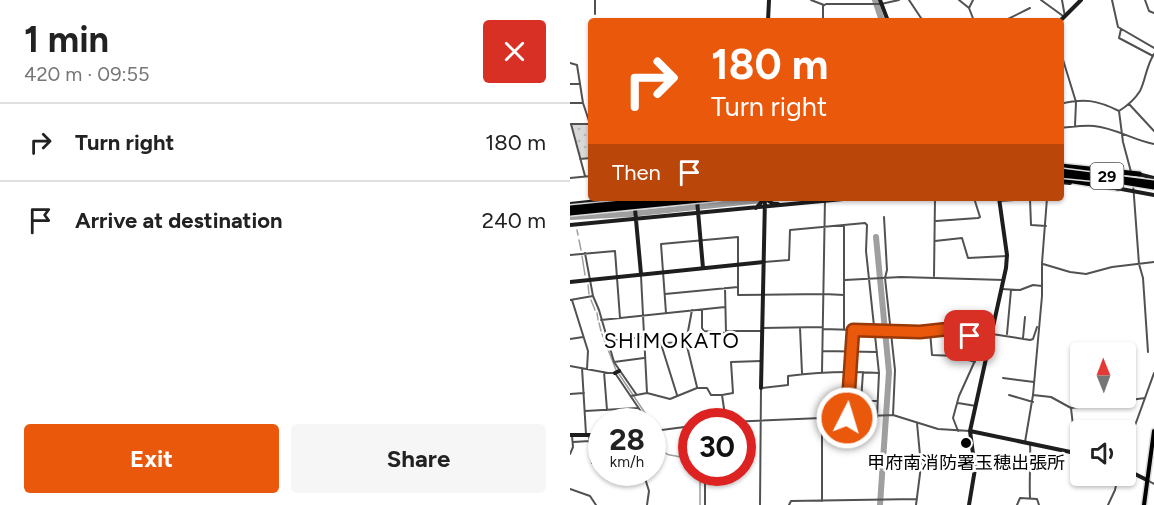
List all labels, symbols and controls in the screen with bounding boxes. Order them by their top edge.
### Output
text: 1 min [24,18,109,61]
button: close [483,20,546,83]
text: 180 m [711,39,828,90]
icon: right [612,42,690,120]
text: 420 m · 09:55 [24,62,150,86]
text: Turn right [711,90,827,123]
icon: right [24,126,57,159]
text: Turn right [75,129,174,156]
text: 180 m [485,129,546,156]
icon: arrive [673,156,706,189]
text: Then [612,159,661,186]
road number: 29 [1090,163,1124,189]
icon: arrive [24,204,57,237]
text: Arrive at destination [75,207,283,234]
text: 240 m [482,207,546,234]
pin [944,310,995,361]
icon: arrive [953,319,986,352]
district label: SHIMOKATO [604,328,740,353]
north arrow [1070,342,1136,408]
map controls [1070,342,1136,486]
position arrow [815,386,879,450]
speed limit sign: 30 [678,408,756,486]
button: sound [1070,420,1136,486]
text: 28 [609,421,645,458]
button: Exit [24,424,279,493]
button: Share [291,424,546,493]
marker: 甲府南消防署玉穂出張所 [959,436,973,450]
place label: 甲府南消防署玉穂出張所 [867,452,1065,474]
text: km/h [610,453,644,471]

